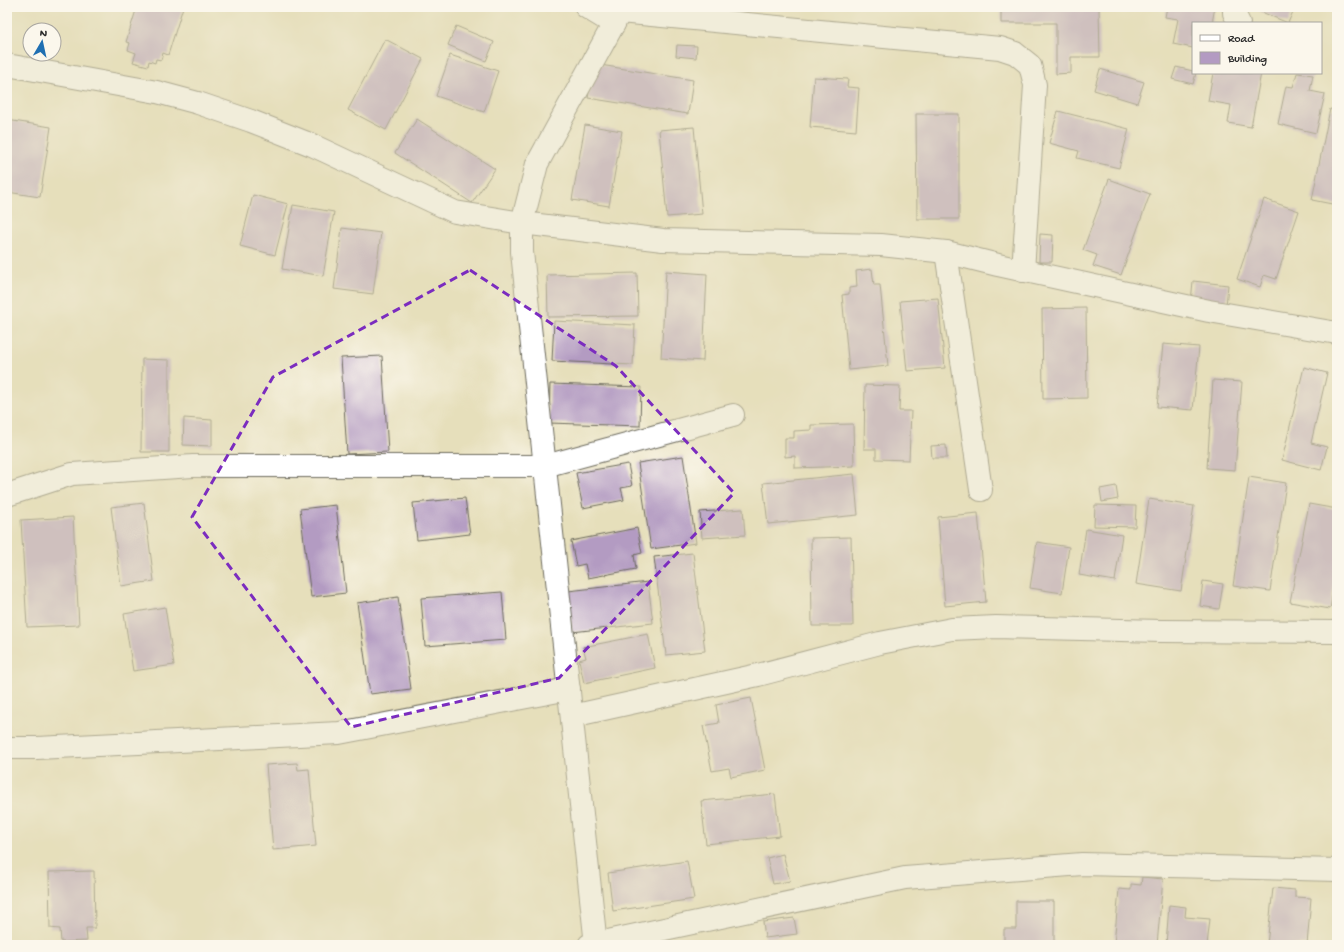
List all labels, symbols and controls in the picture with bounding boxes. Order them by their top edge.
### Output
north arrow [22,22,62,62]
legend [1192,22,1322,74]
text: N [39,28,48,41]
text: Road [1228,33,1255,47]
text: Building [1227,53,1267,67]

